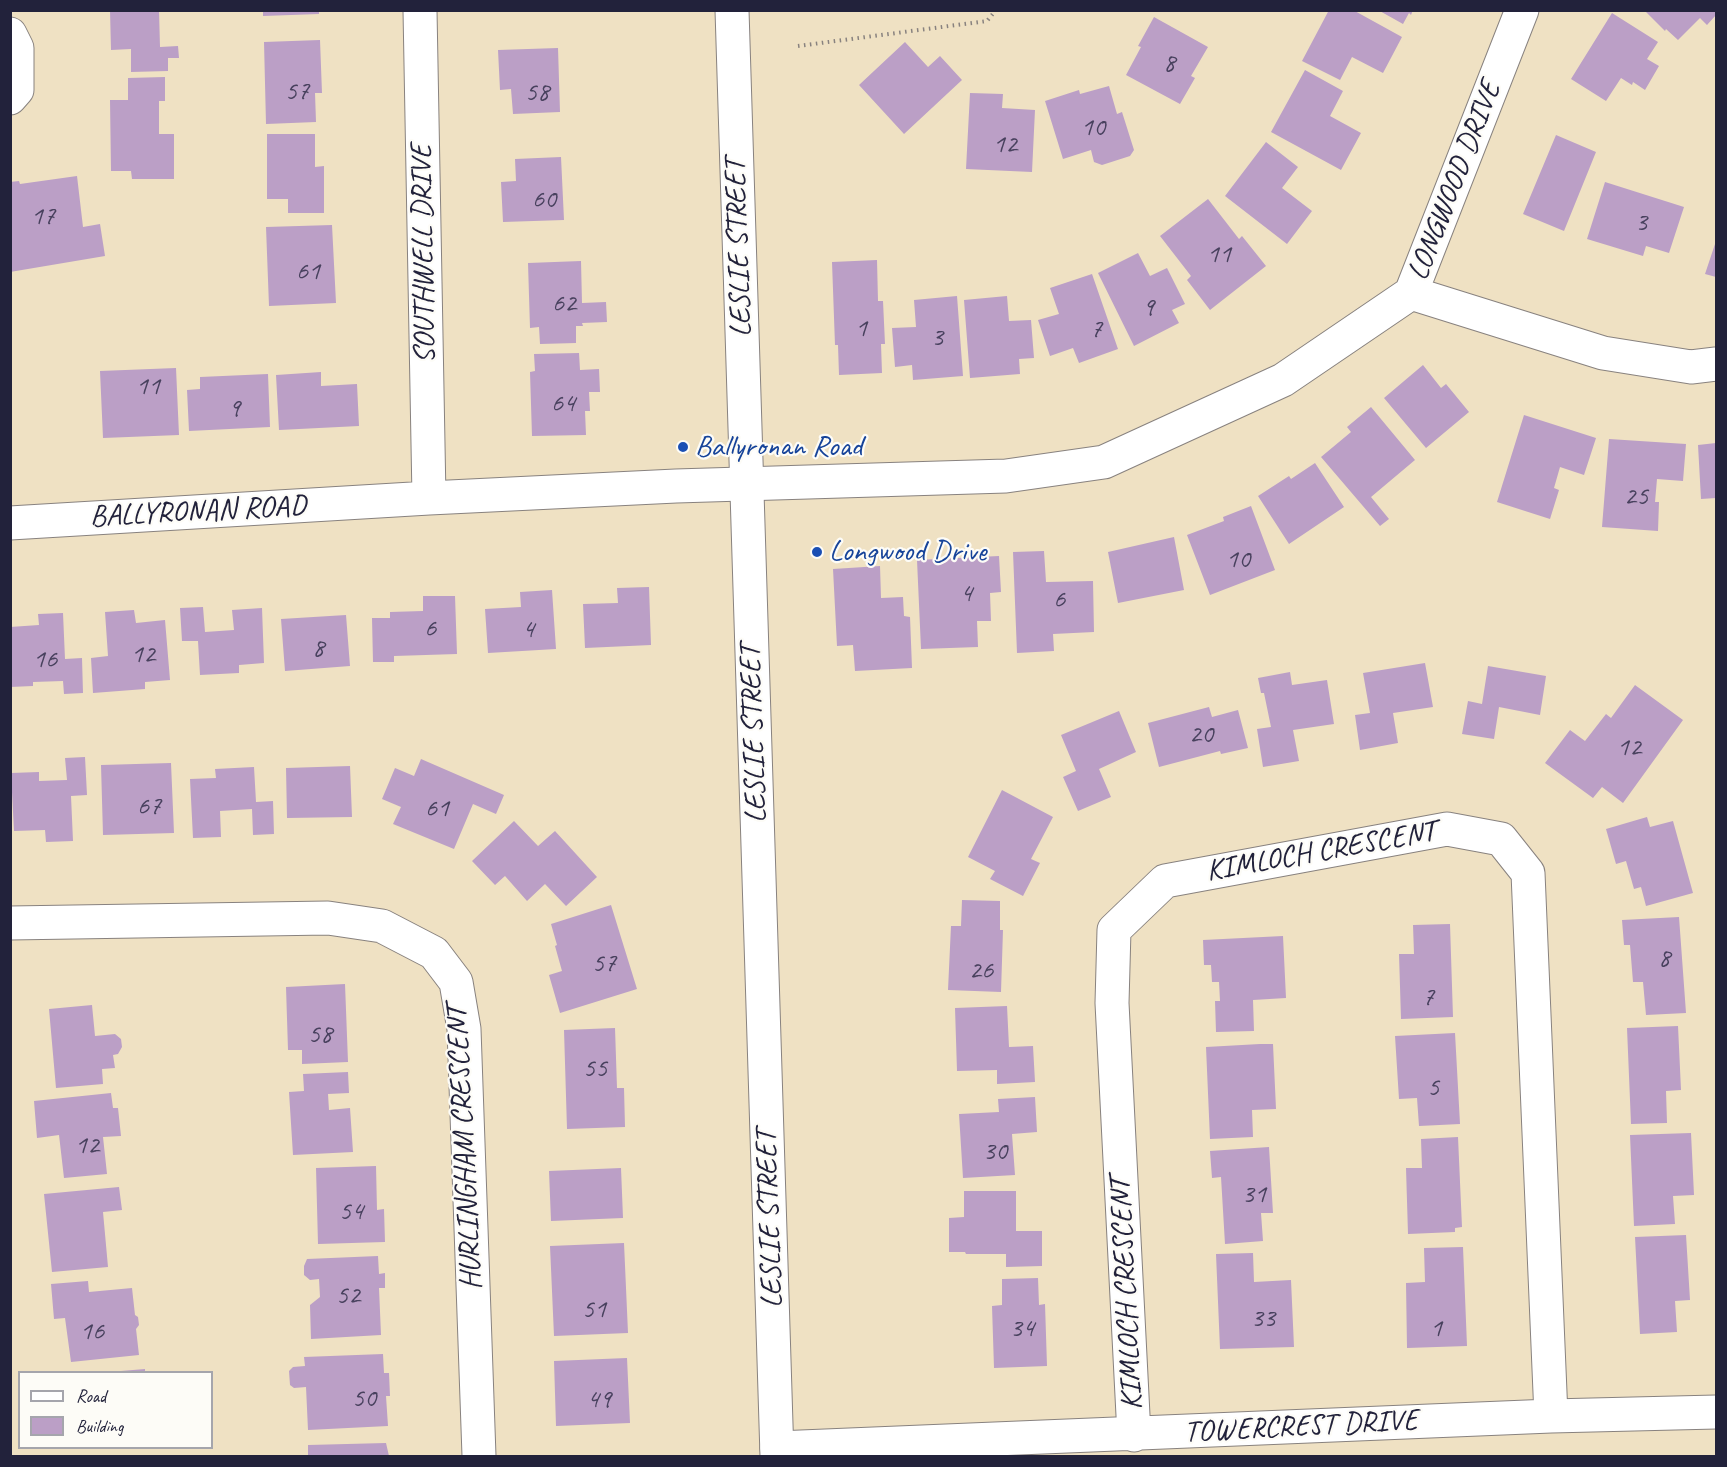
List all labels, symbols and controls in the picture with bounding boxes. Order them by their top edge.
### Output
house number: 8 [1163,48,1175,80]
house number: 57 [285,76,309,108]
house number: 58 [525,77,549,109]
street label: LONGWOOD DRIVE [1401,77,1509,285]
house number: 10 [1081,112,1105,144]
house number: 12 [993,129,1017,161]
street label: SOUTHWELL DRIVE [404,144,444,364]
street label: LESLIE STREET [718,158,760,338]
house number: 60 [532,184,556,216]
house number: 17 [31,201,55,233]
house number: 3 [1635,207,1647,239]
house number: 11 [1207,239,1231,271]
house number: 61 [296,256,320,288]
house number: 62 [552,288,576,320]
house number: 9 [1142,292,1154,324]
house number: 1 [855,313,867,345]
house number: 7 [1090,314,1102,346]
house number: 3 [931,322,943,354]
house number: 11 [136,371,160,403]
house number: 64 [551,388,575,420]
house number: 9 [228,393,240,425]
place label: Ballyronan Road [695,429,862,465]
marker: Ballyronan Road [676,440,690,454]
house number: 25 [1624,481,1648,513]
street label: BALLYRONAN ROAD [89,488,307,536]
place label: Longwood Drive [829,534,986,570]
house number: 10 [1226,544,1250,576]
marker: Longwood Drive [810,545,824,559]
house number: 4 [960,578,972,610]
house number: 6 [1053,584,1065,616]
house number: 6 [424,613,436,645]
house number: 4 [522,614,534,646]
house number: 8 [312,633,324,665]
house number: 12 [131,639,155,671]
house number: 16 [33,644,57,676]
street label: LESLIE STREET [733,644,775,824]
house number: 20 [1189,719,1213,751]
house number: 12 [1617,732,1641,764]
house number: 67 [137,791,161,823]
house number: 61 [425,793,449,825]
street label: KIMLOCH CRESCENT [1204,814,1438,890]
house number: 8 [1658,943,1670,975]
house number: 57 [592,948,616,980]
house number: 26 [969,955,993,987]
house number: 7 [1422,982,1434,1014]
street label: HURLINGHAM CRESCENT [440,1005,490,1291]
house number: 58 [308,1019,332,1051]
house number: 55 [583,1053,607,1085]
house number: 5 [1427,1072,1439,1104]
street label: LESLIE STREET [749,1129,791,1309]
house number: 12 [75,1130,99,1162]
house number: 30 [983,1136,1007,1168]
street label: KIMLOCH CRESCENT [1103,1177,1151,1411]
house number: 31 [1242,1179,1266,1211]
house number: 54 [339,1196,363,1228]
house number: 52 [336,1280,360,1312]
house number: 51 [582,1294,606,1326]
house number: 33 [1251,1303,1275,1335]
house number: 34 [1010,1313,1034,1345]
house number: 1 [1430,1313,1442,1345]
house number: 16 [80,1316,104,1348]
legend [18,1371,213,1449]
house number: 50 [352,1383,376,1415]
house number: 49 [587,1384,611,1416]
text: Road [76,1385,106,1407]
street label: TOWERCREST DRIVE [1183,1403,1419,1451]
text: Building [76,1415,123,1437]

